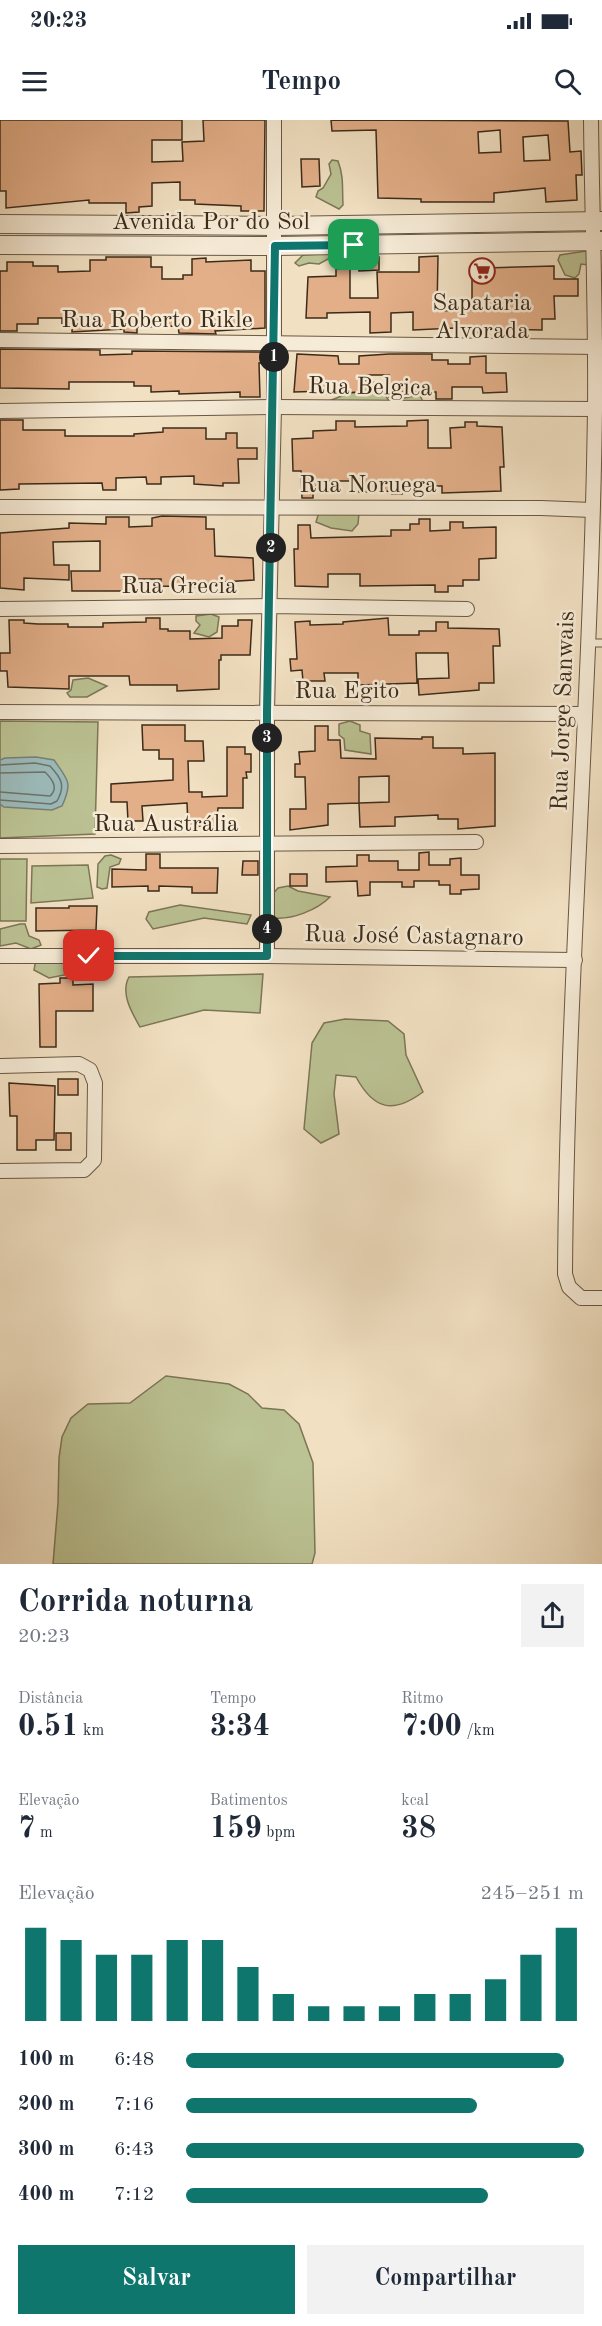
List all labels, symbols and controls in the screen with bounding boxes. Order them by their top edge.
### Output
text: 20:23 [30,10,87,32]
icon: menu [18,65,51,98]
icon: search [551,65,584,98]
text: Tempo [261,68,341,95]
street label: Avenida Por do Sol [112,211,310,235]
pin [328,219,379,270]
icon: arrive [337,228,370,261]
supermarket icon: Sapataria Alvorada [467,256,497,286]
place label: Sapataria Alvorada [432,292,532,344]
street label: Rua Roberto Rikle [61,309,253,333]
pin: 1 [259,342,289,372]
text: 1 [269,349,279,365]
street label: Rua Belgica [308,375,433,401]
street label: Rua Noruega [299,474,437,498]
pin: 2 [256,533,286,563]
text: 2 [266,540,276,556]
street label: Rua Grecia [121,575,237,599]
street label: Rua Jorge Sanwais [549,611,579,812]
street label: Rua Egito [295,680,399,704]
pin: 3 [252,723,282,753]
text: 3 [262,730,272,746]
street label: Rua Austrália [93,813,239,837]
pin: 4 [252,914,282,944]
text: 4 [262,921,272,937]
street label: Rua José Castagnaro [304,923,524,951]
pin [63,930,114,981]
icon: check [72,939,105,972]
button: share [521,1584,584,1647]
text: Corrida noturna [18,1586,253,1619]
text: 20:23 [18,1627,70,1647]
text: Distância [18,1691,83,1707]
text: Tempo [210,1691,256,1707]
text: Ritmo [401,1691,443,1707]
text: 0.51 [18,1712,79,1742]
text: 3:34 [210,1712,270,1742]
text: 7:00 [401,1712,462,1742]
text: km [79,1723,104,1739]
text: /km [462,1723,495,1739]
text: Elevação [18,1793,79,1809]
text: Batimentos [210,1793,288,1809]
text: kcal [401,1793,429,1809]
text: 7 [18,1814,35,1844]
text: 159 [210,1814,262,1844]
text: 38 [401,1814,436,1844]
text: m [35,1825,53,1841]
text: bpm [262,1825,296,1841]
text: Elevação [18,1884,95,1904]
text: 245–251 m [481,1884,584,1904]
text: 100 m [18,2050,74,2070]
text: 6:48 [114,2050,154,2070]
text: 200 m [18,2095,74,2115]
text: 7:16 [114,2095,154,2115]
text: 300 m [18,2140,74,2160]
text: 6:43 [114,2140,154,2160]
text: 400 m [18,2185,74,2205]
text: 7:12 [114,2185,154,2205]
button: Salvar [18,2245,295,2314]
button: Compartilhar [307,2245,584,2314]

